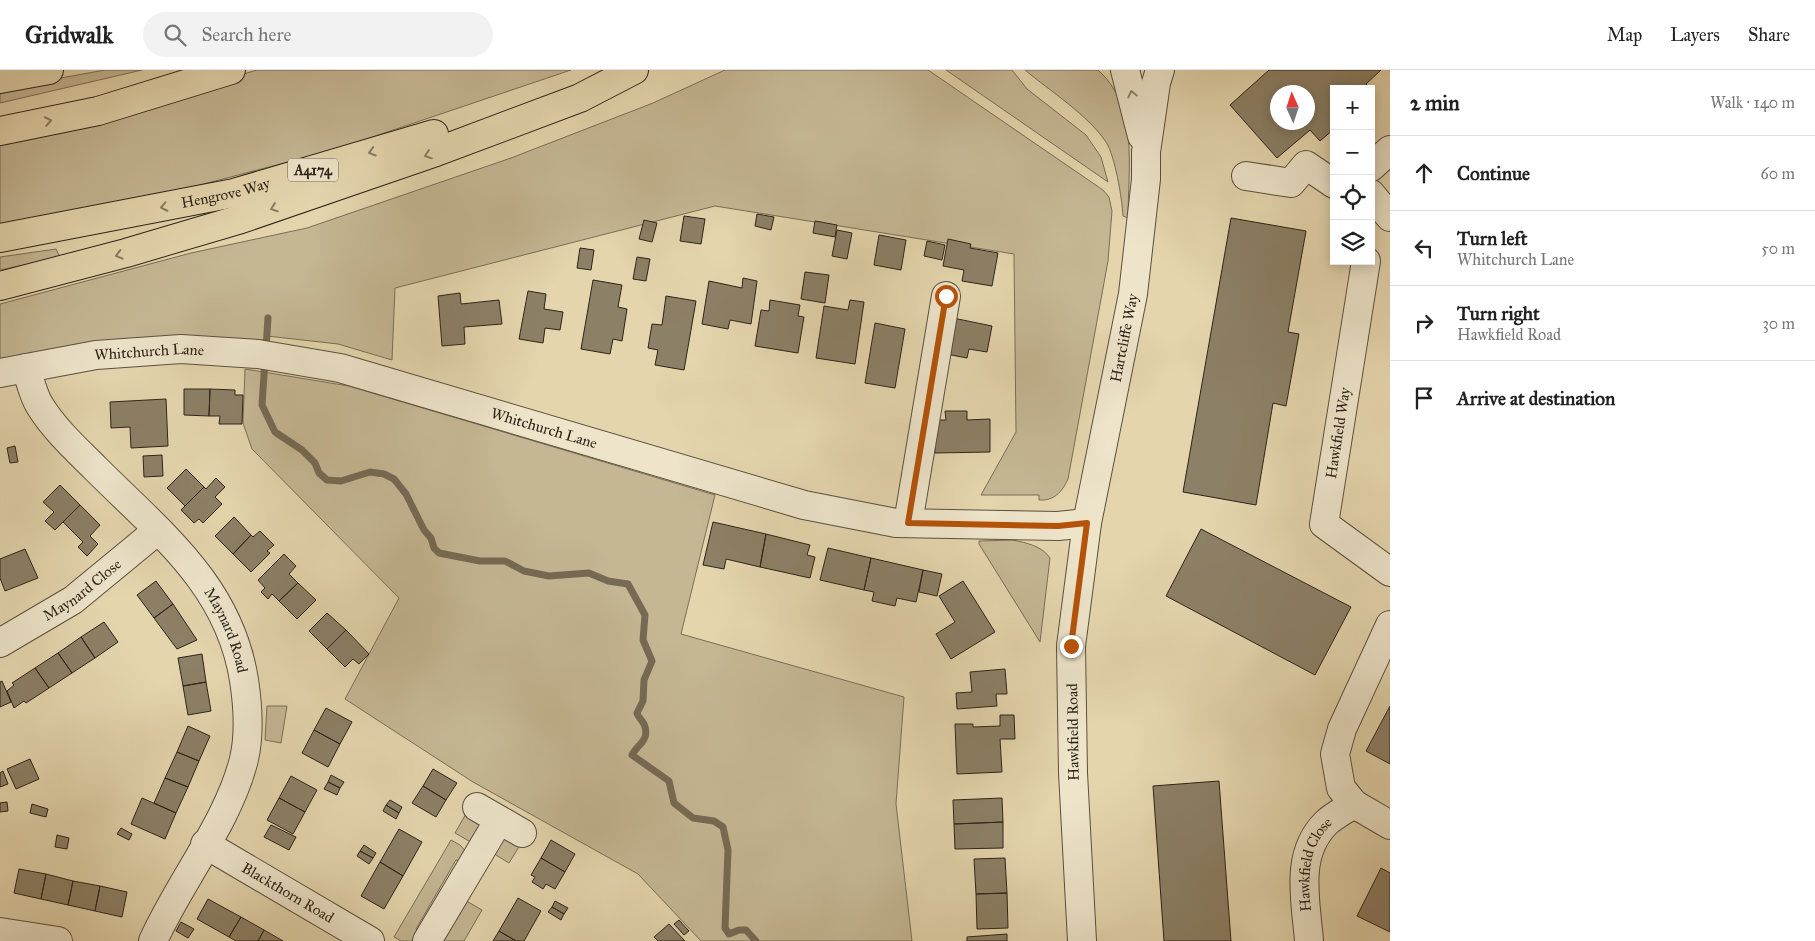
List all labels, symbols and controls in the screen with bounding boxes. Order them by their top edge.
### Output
search box [143,12,493,57]
text: Gridwalk [25,20,113,50]
icon: search [161,21,189,49]
text: Search here [201,23,291,46]
text: Map [1607,24,1642,46]
text: Layers [1670,24,1720,46]
text: Share [1748,24,1790,46]
north arrow [1270,85,1315,130]
map controls [1330,85,1375,265]
button: + [1330,85,1375,130]
one-way arrow [1127,89,1138,98]
text: 2 min [1410,90,1460,116]
text: Walk · 140 m [1710,93,1795,112]
one-way arrow [43,117,52,127]
button: − [1330,130,1375,175]
one-way arrow [368,147,376,157]
one-way arrow [424,149,432,159]
road number: A4174 [288,158,338,182]
icon: ahead [1410,159,1438,187]
text: Continue [1457,162,1530,185]
text: 60 m [1761,164,1795,183]
street label: Hengrove Way [180,174,273,212]
button: locate [1330,175,1375,220]
one-way arrow [159,201,168,212]
one-way arrow [270,202,279,212]
button: layers [1330,220,1375,265]
text: Turn left [1457,227,1527,250]
icon: left [1410,234,1438,262]
text: 50 m [1761,239,1795,258]
one-way arrow [115,250,123,260]
text: Whitchurch Lane [1457,250,1574,269]
route start [935,285,958,308]
street label: Hartcliffe Way [1106,291,1142,384]
text: Turn right [1457,302,1540,325]
icon: right [1410,309,1438,337]
text: 30 m [1762,314,1795,333]
text: Hawkfield Road [1457,325,1561,344]
street label: Whitchurch Lane [94,340,205,364]
icon: arrive [1410,384,1438,412]
street label: Hawkfield Way [1322,385,1354,480]
text: Arrive at destination [1457,387,1615,410]
street label: Whitchurch Lane [489,404,599,452]
street label: Maynard Close [40,555,125,625]
street label: Maynard Road [200,584,252,675]
route end [1060,635,1083,658]
street label: Hawkfield Road [1063,683,1083,781]
street label: Hawkfield Close [1295,813,1336,913]
street label: Blackthorn Road [238,859,337,927]

